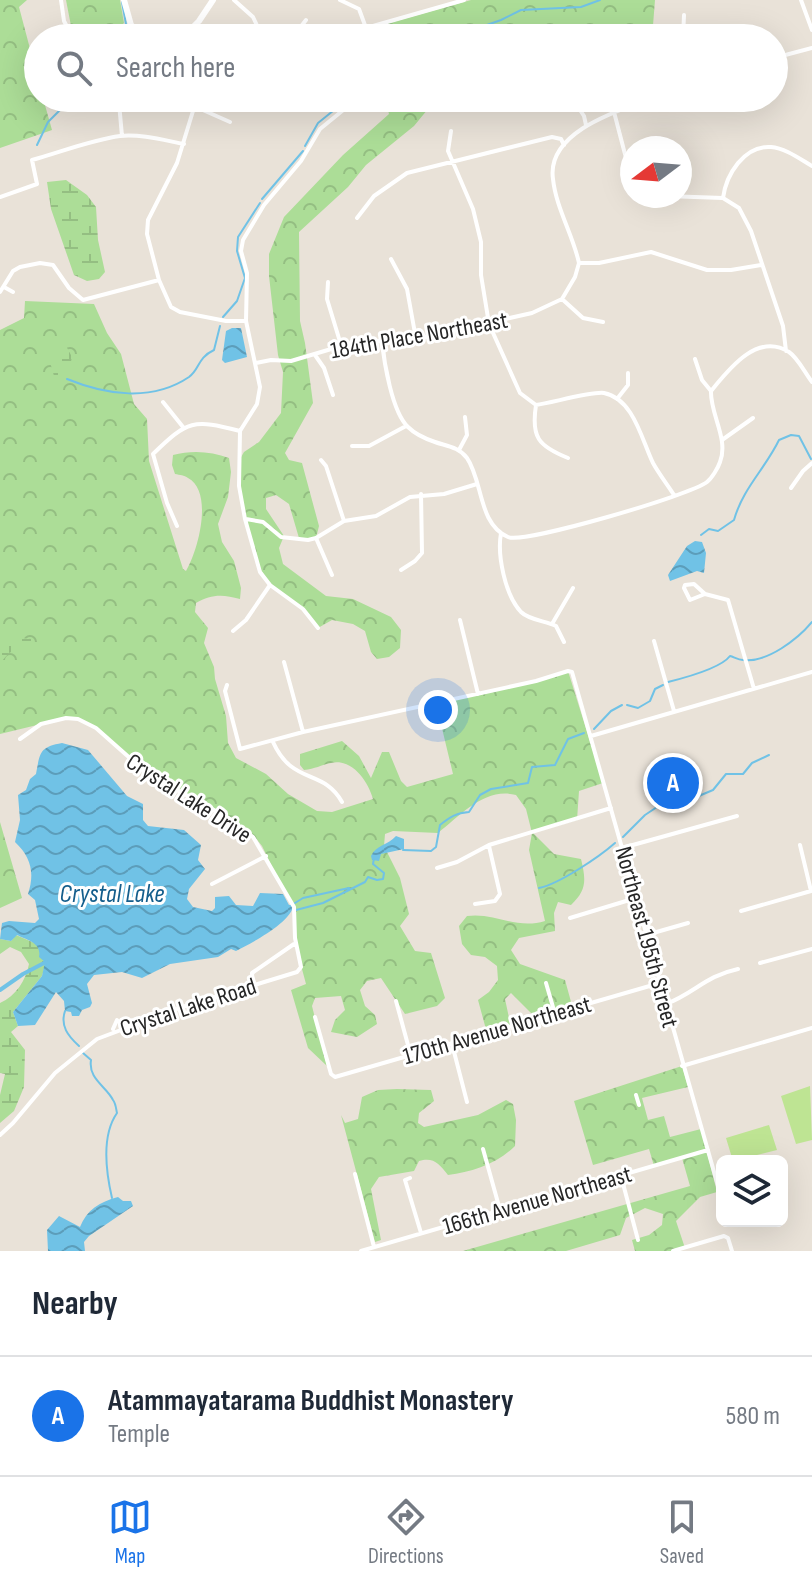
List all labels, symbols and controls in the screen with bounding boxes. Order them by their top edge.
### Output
search box [24,24,788,112]
icon: search [52,46,96,90]
text: Search here [116,50,235,86]
north arrow [620,136,692,208]
street label: 184th Place Northeast [328,306,510,365]
your location [418,690,458,730]
street label: Crystal Lake Drive [121,747,257,850]
pin: A [647,753,699,813]
street label: Northeast 195th Street [608,843,685,1031]
water label: Crystal Lake [60,879,164,910]
street label: Crystal Lake Road [116,972,260,1043]
street label: 170th Avenue Northeast [400,990,595,1071]
map controls [716,1155,788,1227]
button: layers [716,1155,788,1227]
street label: 166th Avenue Northeast [439,1160,635,1241]
text: Nearby [32,1283,118,1324]
text: Atammayatarama Buddhist Monastery [108,1383,513,1419]
text: A [52,1401,64,1432]
text: 580 m [726,1401,780,1432]
text: Temple [108,1419,170,1450]
tab: Map [108,1495,152,1570]
tab: Directions [368,1495,444,1570]
tab: Saved [660,1495,704,1570]

